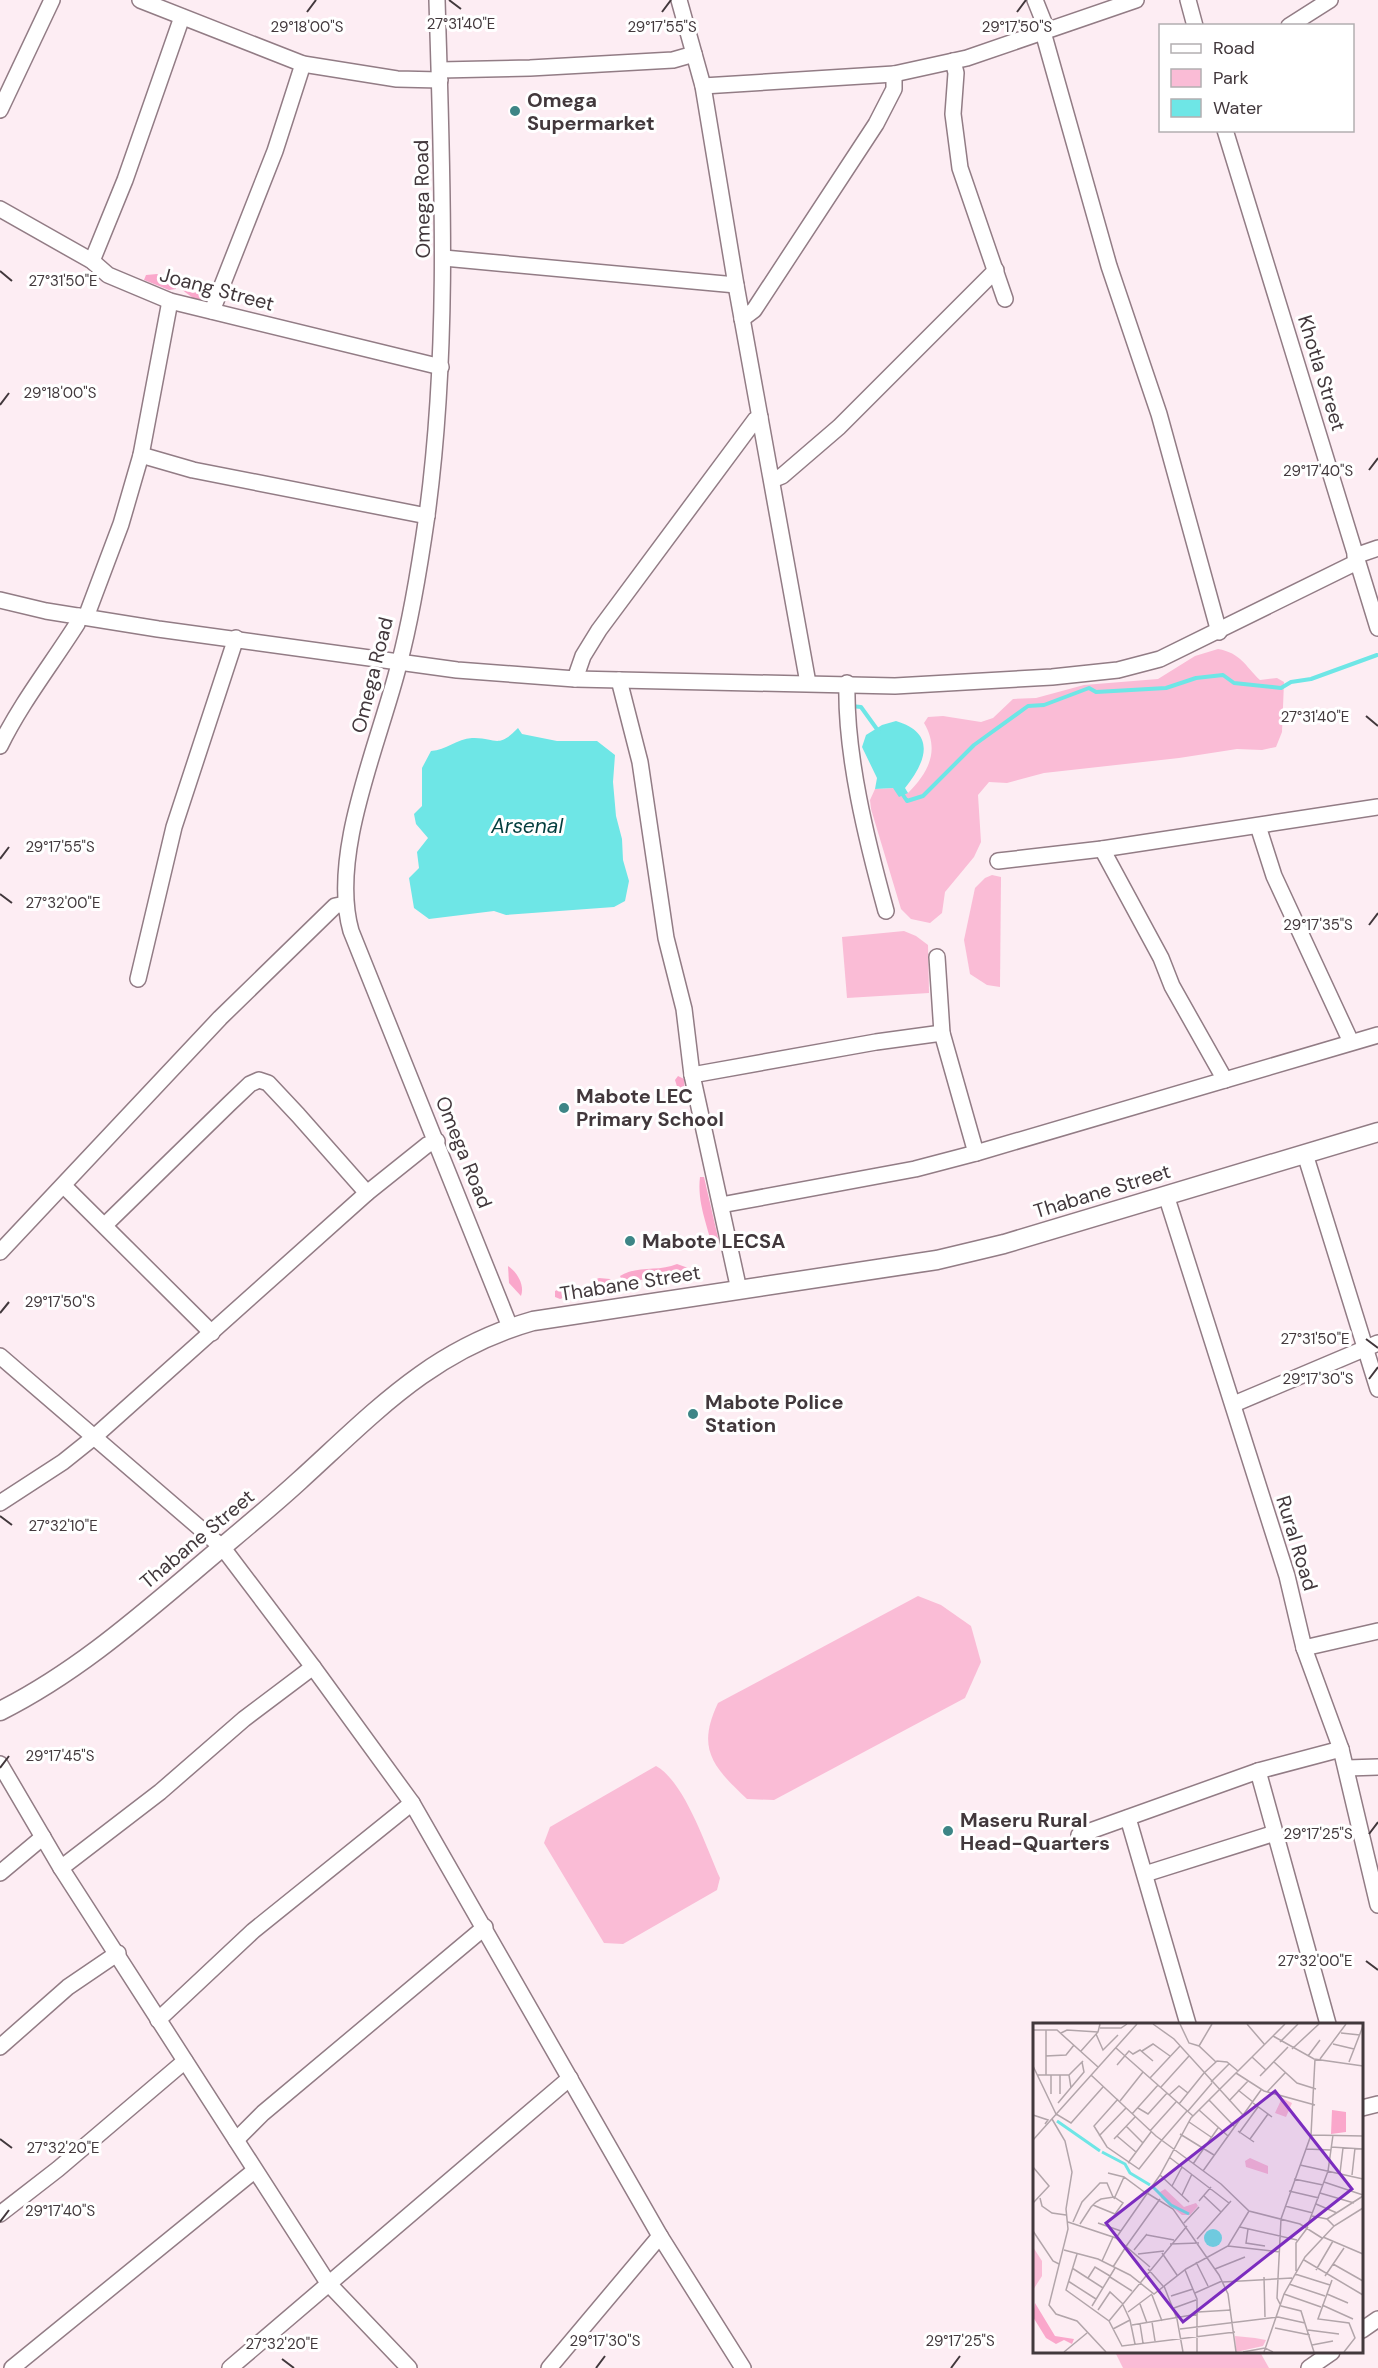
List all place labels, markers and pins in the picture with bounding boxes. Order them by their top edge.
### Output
place label: Omega Supermarket [527,87,655,136]
marker: Omega Supermarket [508,104,522,118]
place label: Mabote LEC Primary School [576,1083,724,1132]
marker: Mabote LEC Primary School [557,1101,571,1115]
place label: Mabote LECSA [642,1228,785,1254]
marker: Mabote LECSA [623,1234,637,1248]
place label: Mabote Police Station [705,1389,843,1438]
marker: Mabote Police Station [686,1407,700,1421]
place label: Maseru Rural Head-Quarters [960,1807,1110,1856]
marker: Maseru Rural Head-Quarters [941,1824,955,1838]

